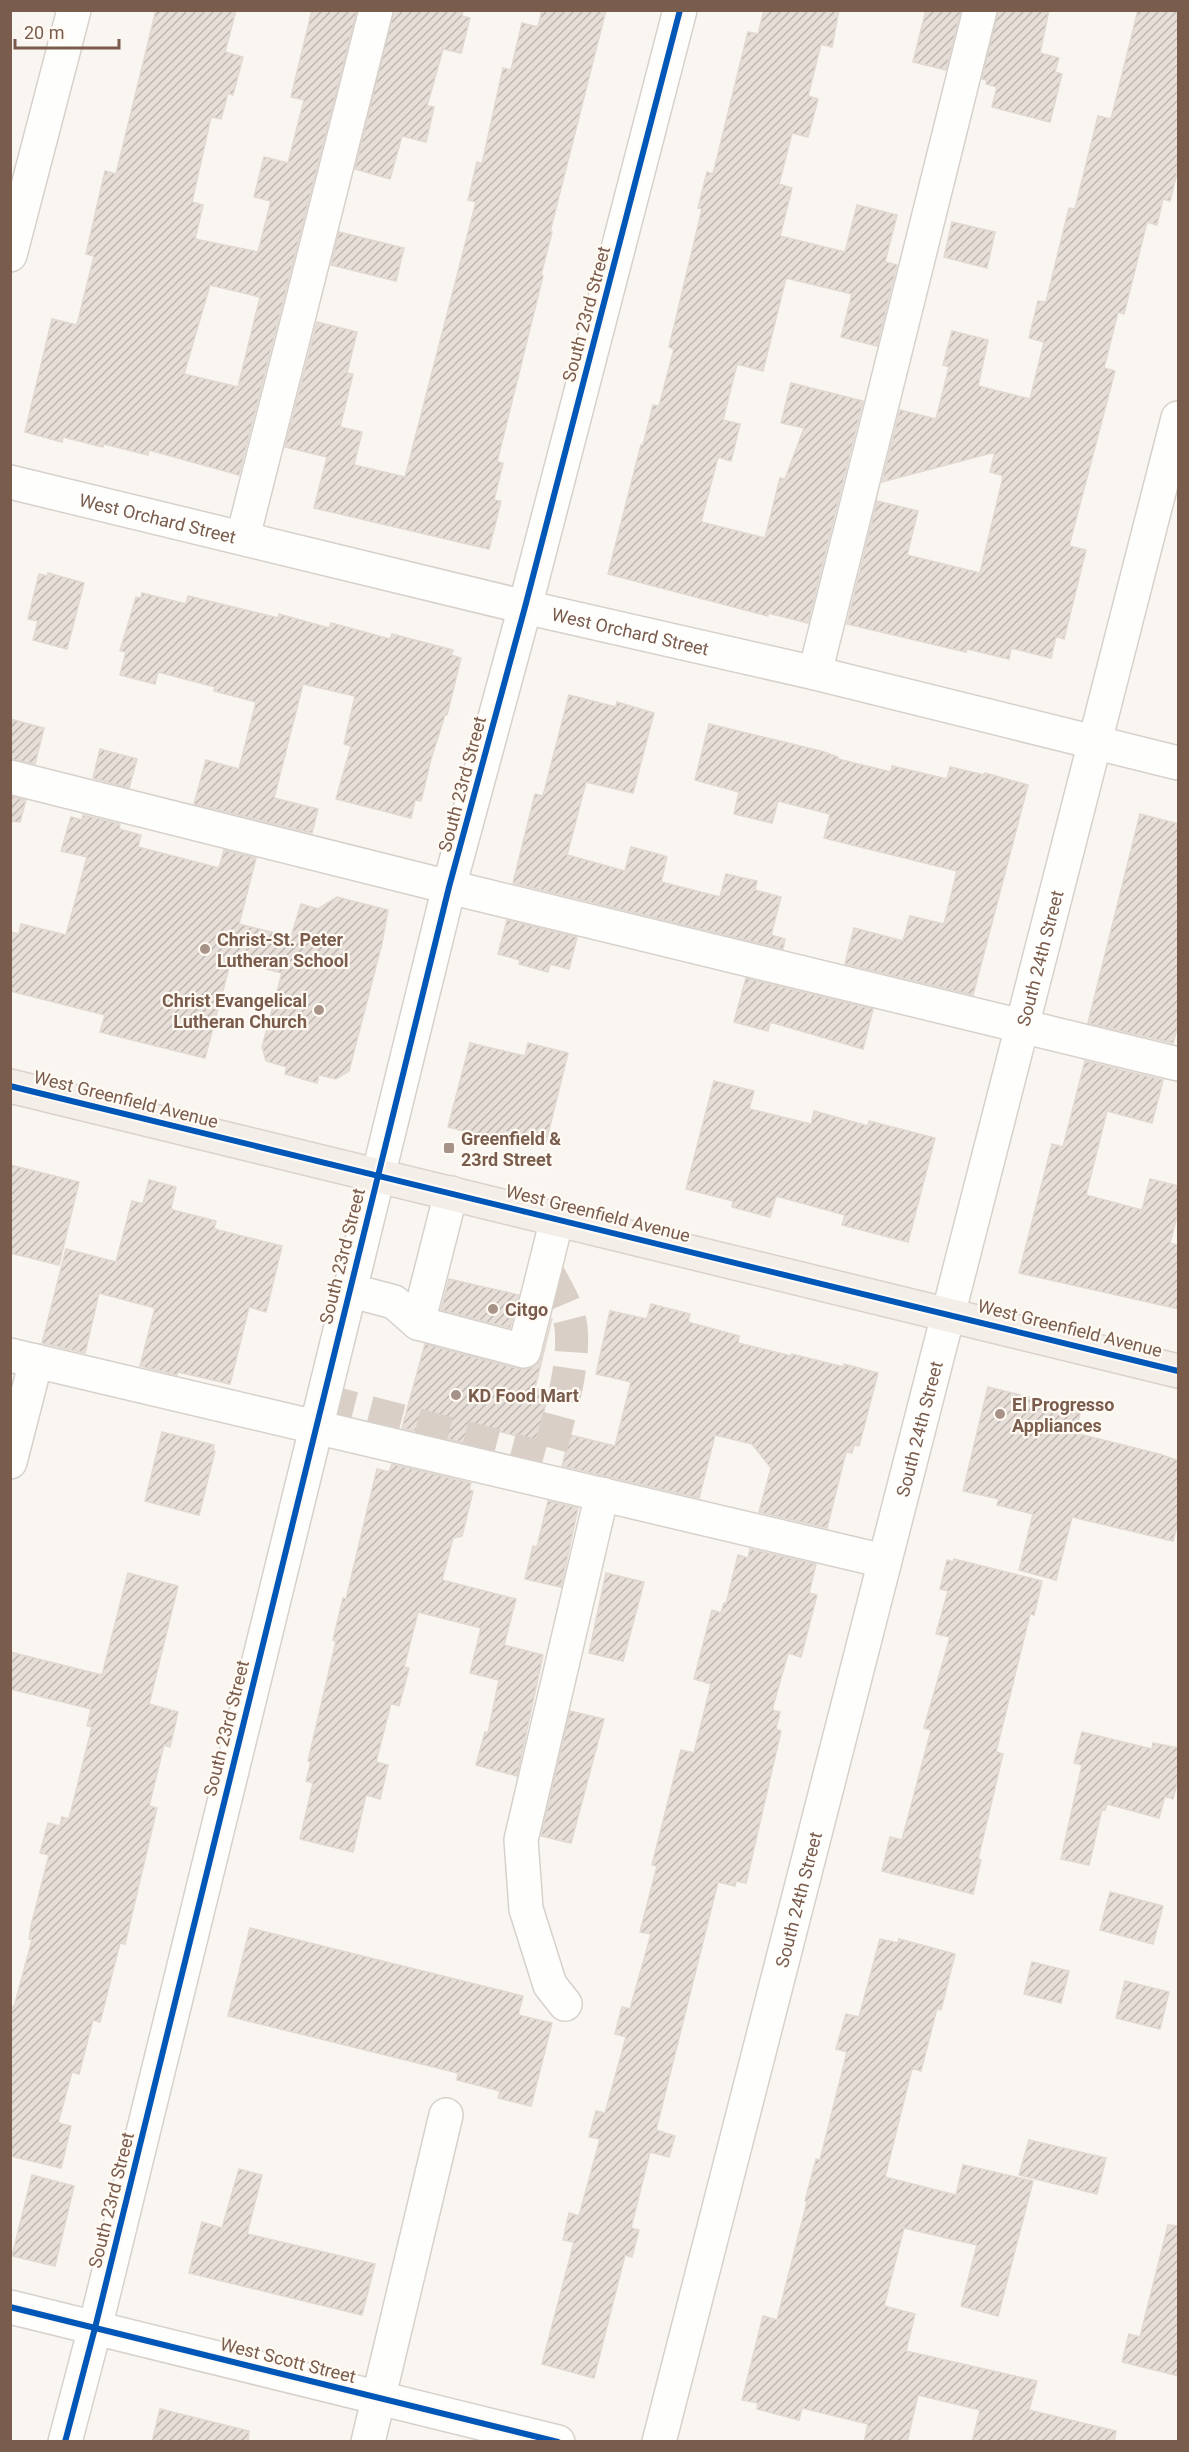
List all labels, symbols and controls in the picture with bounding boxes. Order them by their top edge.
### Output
scale bar [15,12,118,50]
text: 20 m [24,22,64,43]
street label: South 23rd Street [558,244,614,384]
street label: West Orchard Street [77,489,238,547]
street label: West Orchard Street [550,603,711,659]
street label: South 23rd Street [434,714,490,854]
street label: South 24th Street [1012,888,1067,1028]
place label: Christ-St. Peter Lutheran School [217,929,349,971]
marker: Christ-St. Peter Lutheran School [198,942,212,956]
place label: Christ Evangelical Lutheran Church [162,990,307,1032]
marker: Christ Evangelical Lutheran Church [312,1003,326,1017]
street label: West Greenfield Avenue [32,1066,220,1132]
place label: Greenfield & 23rd Street [461,1128,561,1170]
marker: Greenfield & 23rd Street [442,1141,456,1155]
street label: West Greenfield Avenue [504,1180,692,1246]
street label: South 23rd Street [315,1186,369,1326]
street label: West Greenfield Avenue [976,1295,1164,1361]
place label: Citgo [505,1299,548,1320]
marker: Citgo [486,1302,500,1316]
street label: South 24th Street [891,1359,946,1499]
place label: KD Food Mart [468,1385,579,1406]
marker: KD Food Mart [449,1388,463,1402]
place label: El Progresso Appliances [1012,1394,1115,1436]
marker: El Progresso Appliances [993,1407,1007,1421]
street label: South 23rd Street [199,1658,253,1798]
street label: South 24th Street [771,1829,826,1970]
street label: South 23rd Street [84,2130,138,2270]
street label: West Scott Street [218,2333,358,2387]

